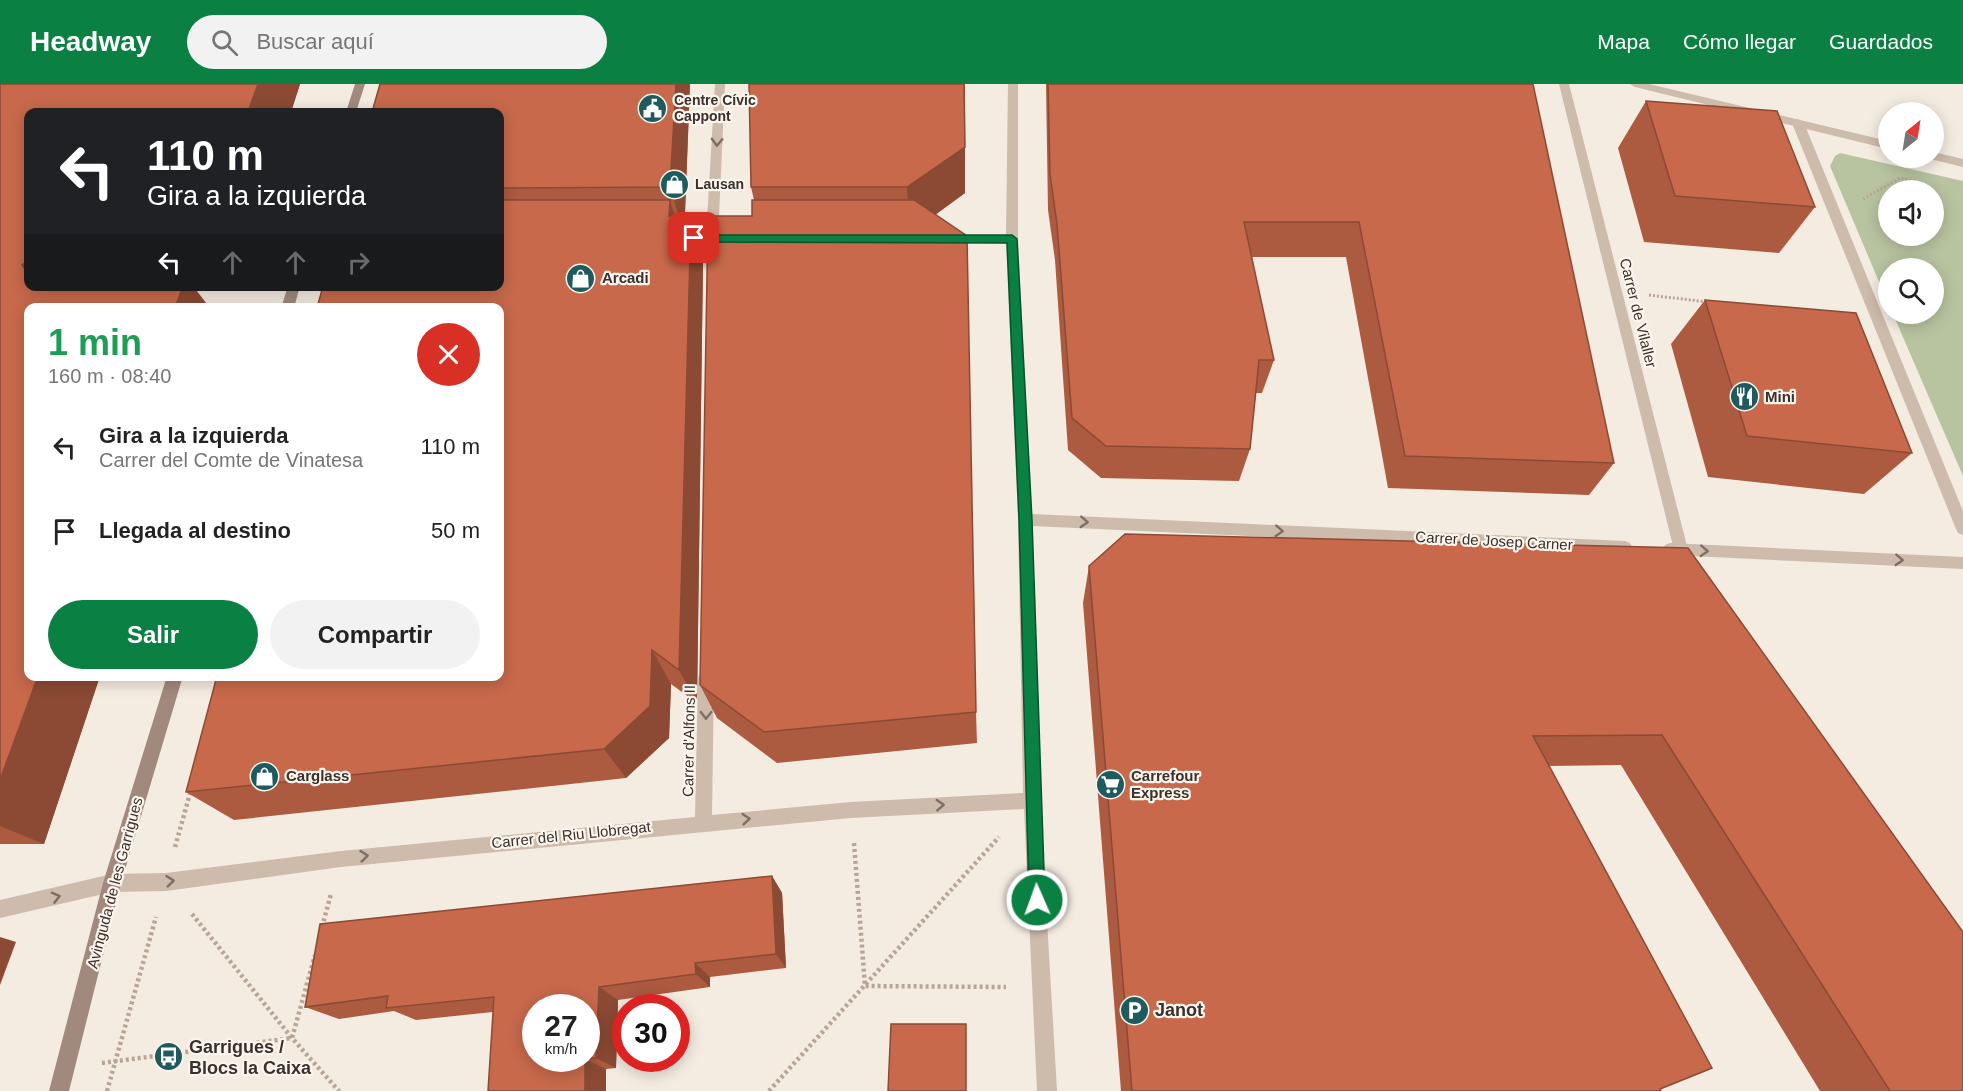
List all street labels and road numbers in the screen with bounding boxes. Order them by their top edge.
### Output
street label: Carrer de Vilaller [1617,256,1660,369]
street label: Carrer de Josep Carner [1415,528,1573,553]
street label: Carrer d'Alfons II [679,685,698,797]
street label: Avinguda de les Garrigues [83,795,146,970]
street label: Carrer del Riu Llobregat [490,818,652,851]

